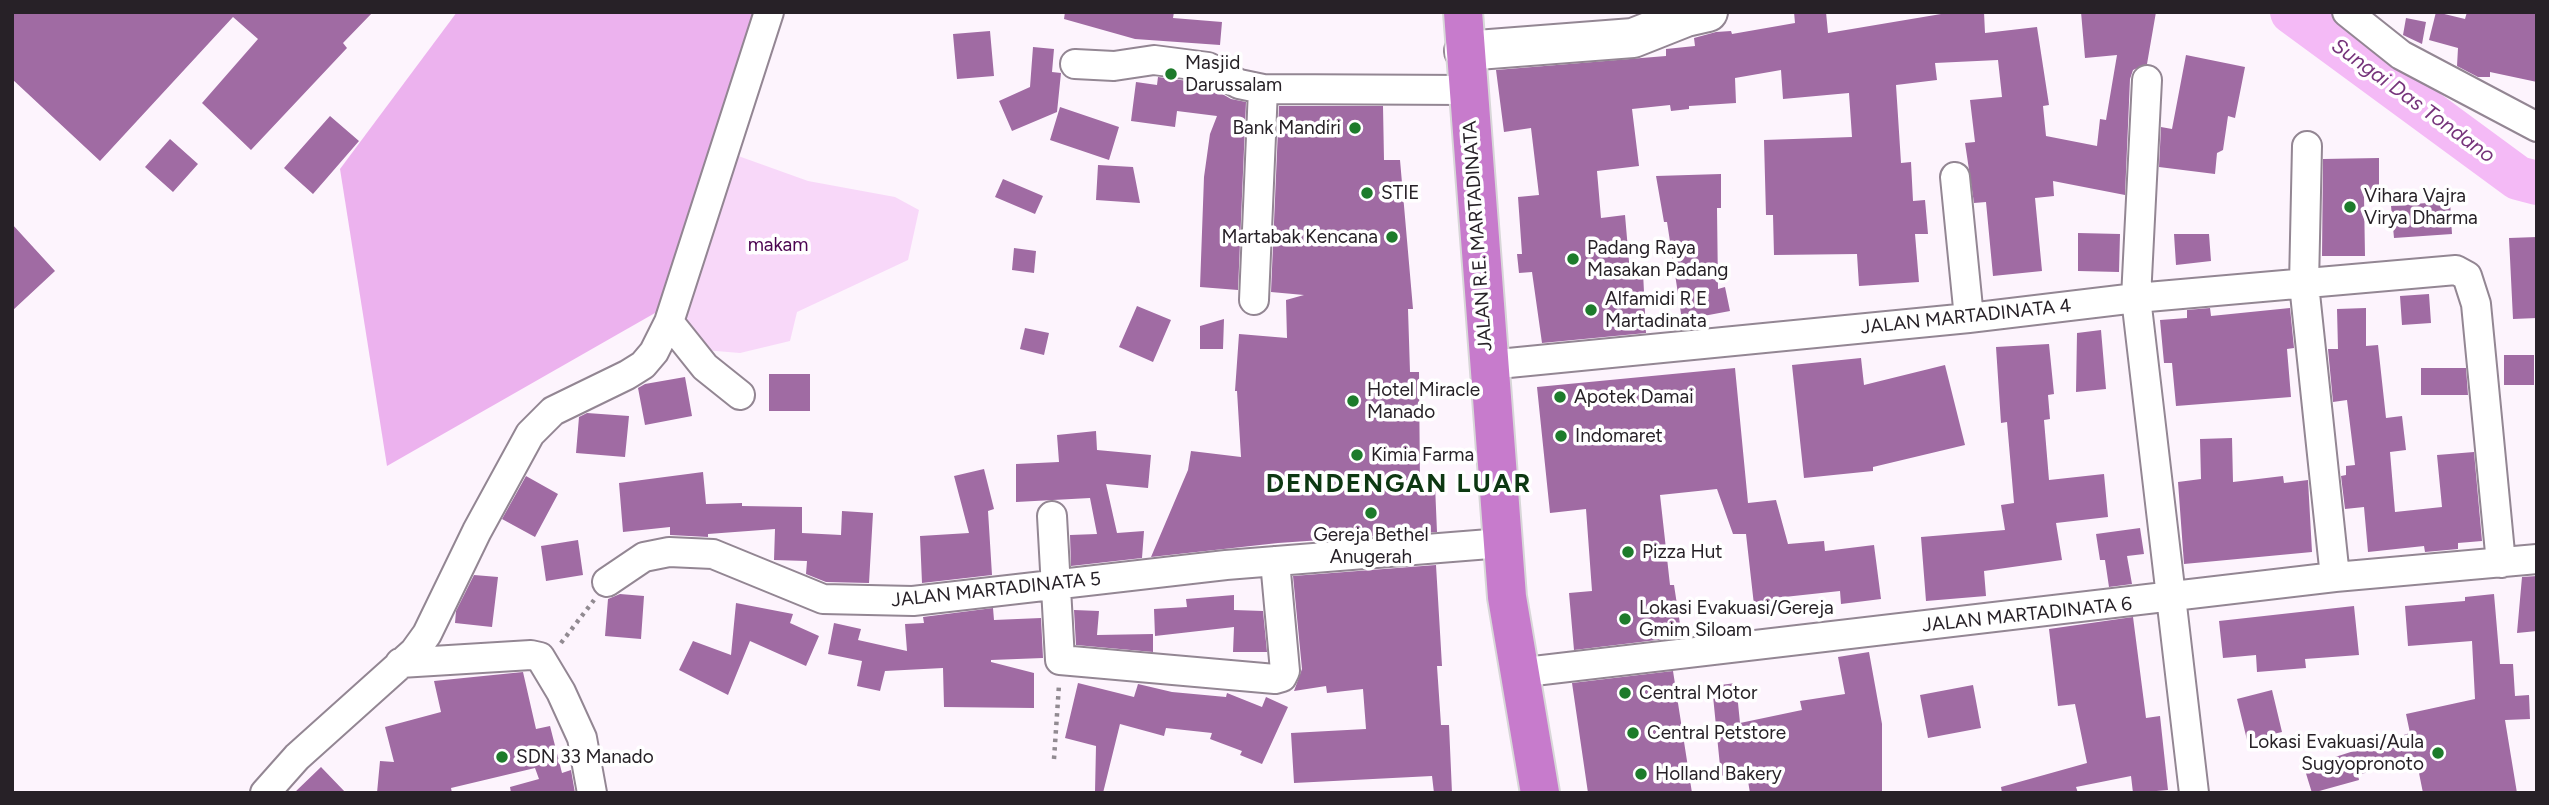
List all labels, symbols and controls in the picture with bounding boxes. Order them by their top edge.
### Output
water label: Sungai Das Tondano [2326,33,2500,169]
place label: Masjid Darussalam [1185,52,1282,96]
marker: Masjid Darussalam [1163,66,1179,82]
place label: Bank Mandiri [1232,117,1341,139]
marker: Bank Mandiri [1347,120,1363,136]
street label: JALAN R.E. MARTADINATA [1459,120,1497,352]
place label: STIE [1381,182,1420,204]
marker: STIE [1359,185,1375,201]
place label: Vihara Vajra Virya Dharma [2364,185,2478,229]
marker: Vihara Vajra Virya Dharma [2342,199,2358,215]
place label: Martabak Kencana [1222,226,1378,248]
marker: Martabak Kencana [1384,229,1400,245]
park label: makam [748,234,808,256]
place label: Padang Raya Masakan Padang [1587,237,1728,281]
marker: Padang Raya Masakan Padang [1565,251,1581,267]
place label: Alfamidi R E Martadinata [1605,288,1707,332]
street label: JALAN MARTADINATA 4 [1860,295,2072,339]
marker: Alfamidi R E Martadinata [1583,302,1599,318]
place label: Hotel Miracle Manado [1367,379,1480,423]
place label: Apotek Damai [1574,386,1694,408]
marker: Apotek Damai [1552,389,1568,405]
marker: Hotel Miracle Manado [1345,393,1361,409]
place label: Indomaret [1575,425,1663,447]
marker: Indomaret [1553,428,1569,444]
place label: Kimia Farma [1371,444,1474,466]
marker: Kimia Farma [1349,447,1365,463]
district label: DENDENGAN LUAR [1268,468,1530,500]
marker: Gereja Bethel Anugerah [1363,505,1379,521]
place label: Gereja Bethel Anugerah [1313,524,1429,568]
place label: Pizza Hut [1642,541,1723,563]
marker: Pizza Hut [1620,544,1636,560]
street label: JALAN MARTADINATA 5 [890,568,1102,612]
street label: JALAN MARTADINATA 6 [1921,593,2133,637]
place label: Lokasi Evakuasi/Gereja Gmim Siloam [1639,597,1834,641]
marker: Lokasi Evakuasi/Gereja Gmim Siloam [1617,611,1633,627]
place label: Central Motor [1639,682,1758,704]
marker: Central Motor [1617,685,1633,701]
place label: Central Petstore [1647,722,1786,744]
marker: Central Petstore [1625,725,1641,741]
place label: Lokasi Evakuasi/Aula Sugyopronoto [2248,731,2424,775]
marker: Lokasi Evakuasi/Aula Sugyopronoto [2430,745,2446,761]
place label: SDN 33 Manado [516,746,654,768]
marker: SDN 33 Manado [494,749,510,765]
place label: Holland Bakery [1655,763,1782,785]
marker: Holland Bakery [1633,766,1649,782]

